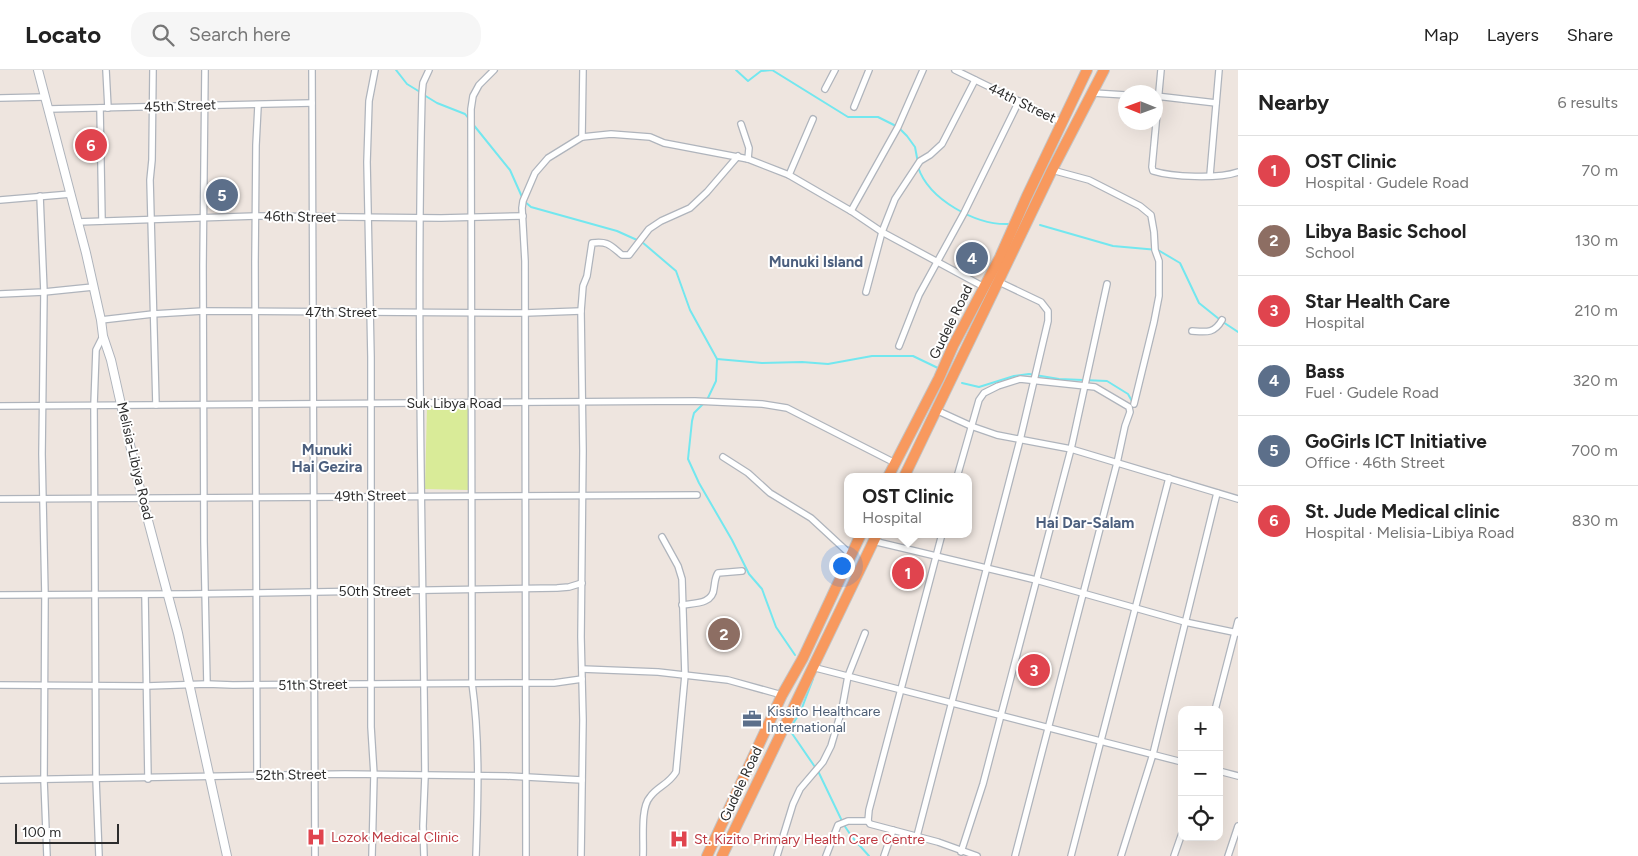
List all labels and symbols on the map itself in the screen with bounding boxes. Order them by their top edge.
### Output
street label: 44th Street [985,79,1059,127]
north arrow [1118,85,1163,130]
street label: 45th Street [143,96,217,116]
pin: 6 [75,126,107,164]
pin: 5 [206,176,238,214]
street label: 46th Street [264,208,336,226]
pin: 4 [956,239,988,277]
district label: Munuki Island [769,253,863,271]
street label: Gudele Road [926,282,976,362]
street label: 47th Street [305,304,377,321]
street label: Suk Libya Road [406,395,502,412]
street label: Melisia-Libiya Road [113,400,157,522]
district label: Munuki Hai Gezira [292,441,362,476]
street label: 49th Street [334,487,406,505]
district label: Hai Dar-Salam [1036,514,1134,532]
your location [829,553,855,579]
pin: 1 [892,554,924,592]
street label: 50th Street [339,583,411,600]
pin: 2 [708,615,740,653]
pin: 3 [1018,651,1050,689]
street label: 51th Street [278,676,348,694]
place label: Kissito Healthcare International [767,703,881,736]
office icon: Kissito Healthcare International [741,708,763,730]
street label: Gudele Road [716,744,766,824]
street label: 52th Street [255,766,327,784]
scale bar [15,821,119,844]
hospital icon: Lozok Medical Clinic [305,826,327,848]
hospital icon: St. Kizito Primary Health Care Centre [668,828,690,850]
place label: Lozok Medical Clinic [331,829,459,846]
place label: St. Kizito Primary Health Care Centre [694,831,925,848]

